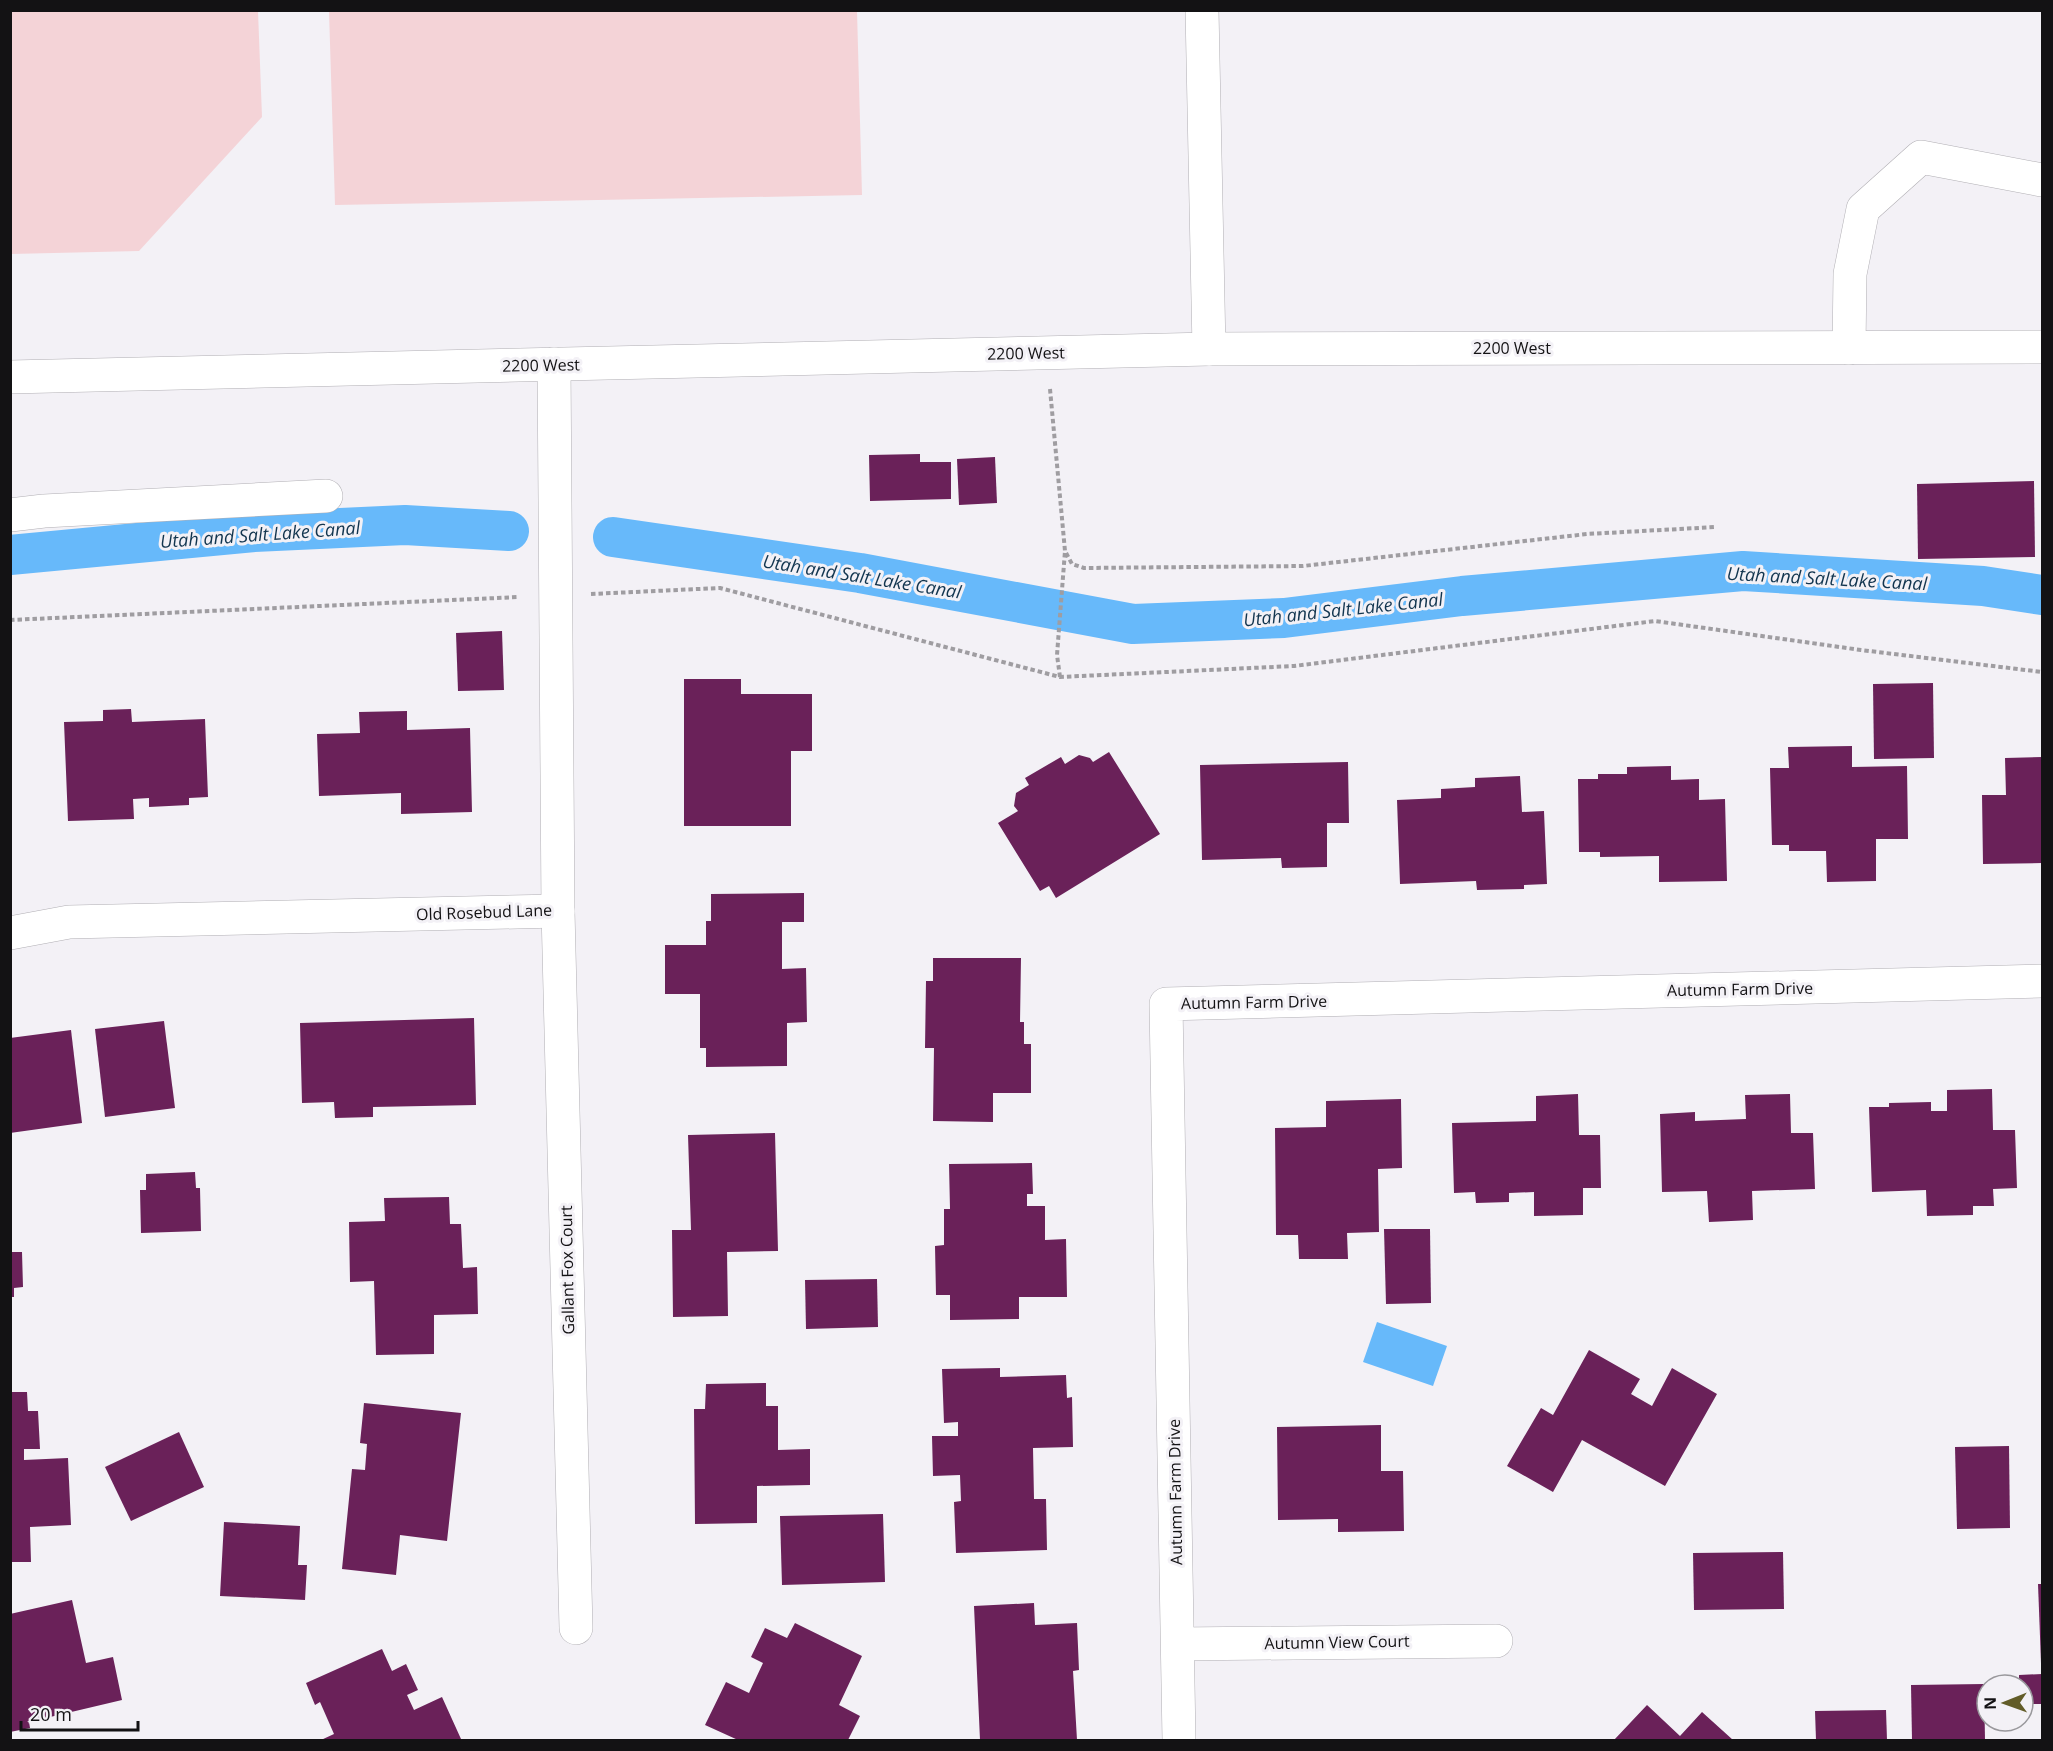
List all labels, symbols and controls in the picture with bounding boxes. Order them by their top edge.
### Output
street label: 2200 West [1473,337,1551,359]
street label: 2200 West [987,341,1065,365]
street label: 2200 West [502,353,580,377]
water label: Utah and Salt Lake Canal [159,515,361,553]
water label: Utah and Salt Lake Canal [761,548,963,604]
water label: Utah and Salt Lake Canal [1726,561,1928,595]
water label: Utah and Salt Lake Canal [1242,587,1444,631]
street label: Old Rosebud Lane [416,899,552,925]
street label: Autumn Farm Drive [1667,977,1813,1001]
street label: Autumn Farm Drive [1181,990,1327,1014]
street label: Gallant Fox Court [555,1205,579,1335]
street label: Autumn Farm Drive [1163,1419,1187,1565]
street label: Autumn View Court [1264,1630,1410,1654]
north arrow [1975,1673,2035,1733]
scale bar [21,1694,138,1732]
text: N [1979,1697,2001,1710]
text: 20 m [30,1702,72,1726]

